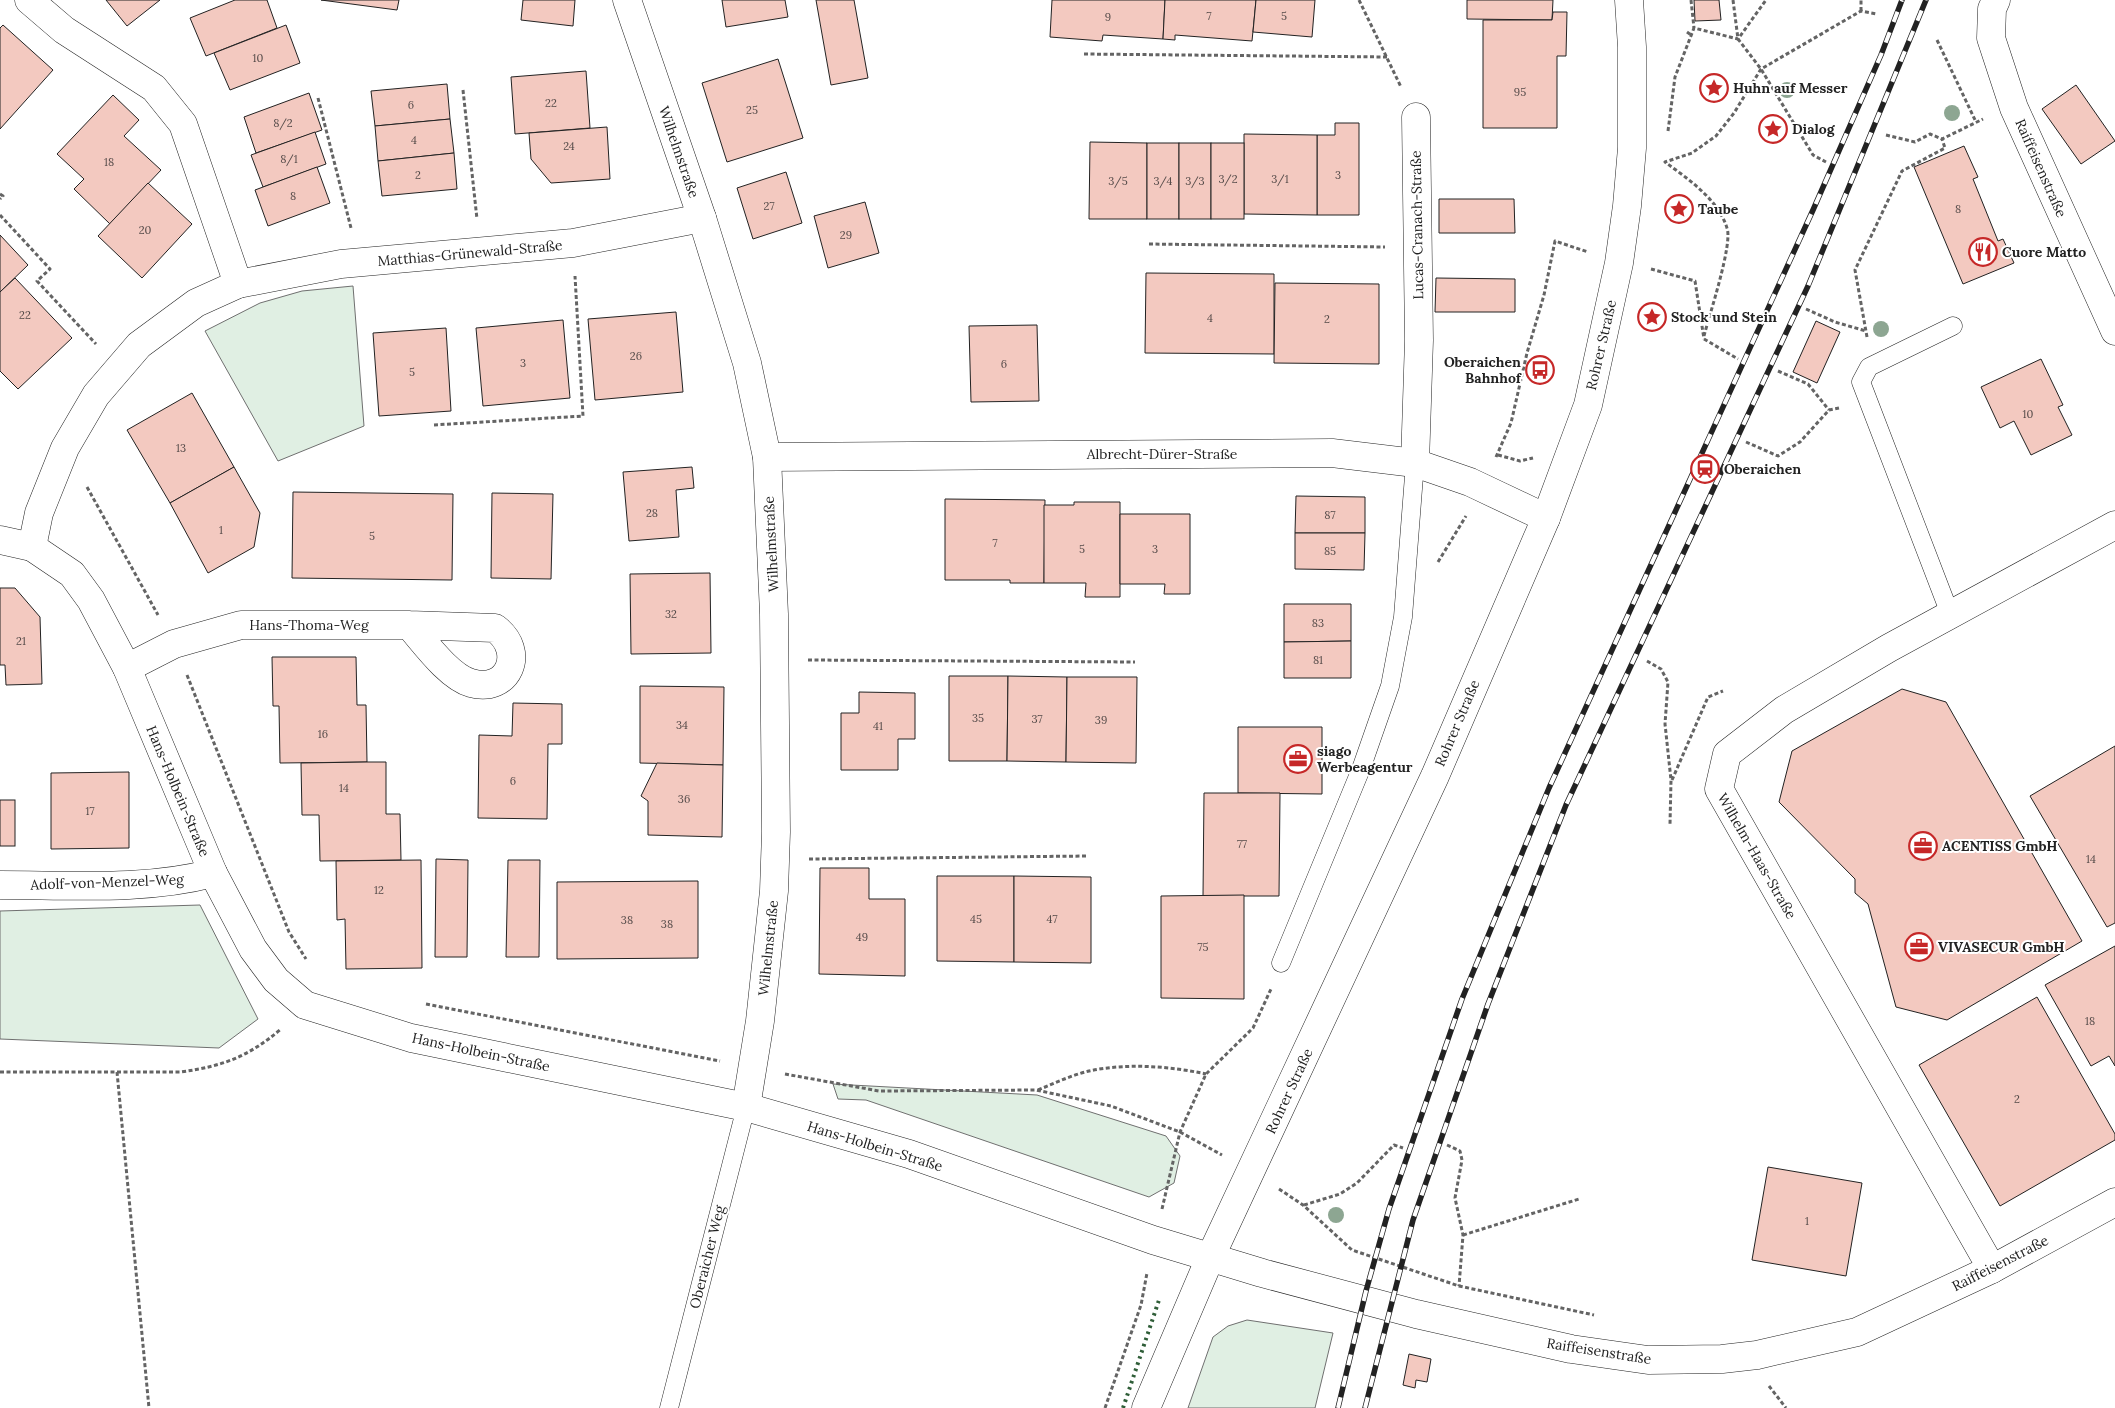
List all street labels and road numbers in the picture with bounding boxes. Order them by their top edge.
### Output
street label: Wilhelmstraße [655,104,703,201]
street label: Raiffeisenstraße [2011,116,2071,220]
street label: Lucas-Cranach-Straße [1407,150,1427,300]
street label: Matthias-Grünewald-Straße [377,236,564,270]
street label: Rohrer Straße [1582,298,1620,392]
street label: Albrecht-Dürer-Straße [1086,445,1238,463]
street label: Wilhelmstraße [759,495,782,592]
street label: Hans-Thoma-Weg [249,616,369,634]
street label: Rohrer Straße [1431,677,1483,769]
street label: Hans-Holbein-Straße [142,723,214,860]
street label: Wilhelm-Haas-Straße [1714,790,1801,922]
street label: Adolf-von-Menzel-Weg [29,870,184,894]
street label: Wilhelmstraße [754,899,782,997]
street label: Hans-Holbein-Straße [410,1029,552,1076]
street label: Rohrer Straße [1261,1045,1317,1137]
street label: Hans-Holbein-Straße [805,1117,945,1175]
street label: Oberaicher Weg [685,1203,729,1311]
street label: Raiffeisenstraße [1949,1231,2052,1295]
street label: Raiffeisenstraße [1545,1334,1653,1368]

